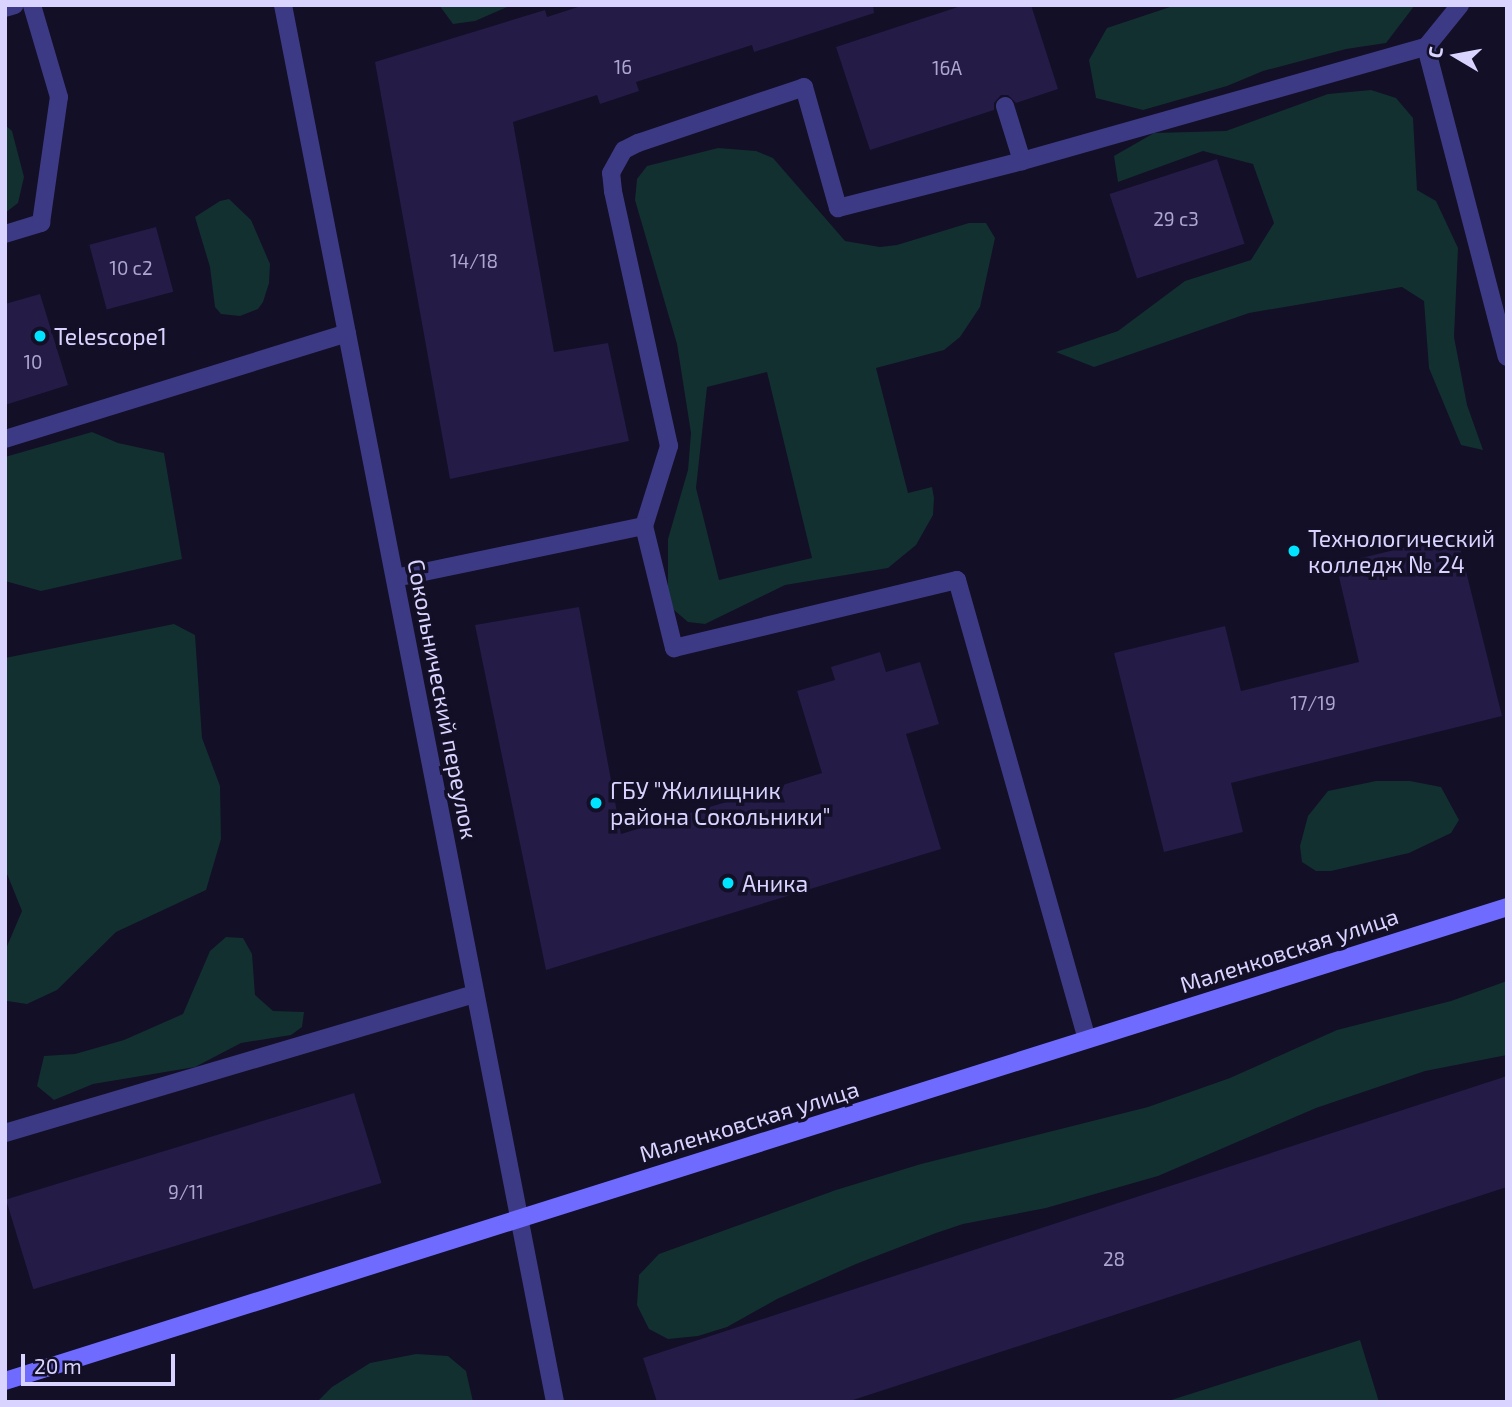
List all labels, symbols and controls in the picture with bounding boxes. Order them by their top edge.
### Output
north arrow [1421,21,1491,91]
text: С [1423,45,1447,60]
house number: 16 [614,56,632,78]
house number: 16А [932,57,962,79]
house number: 29 с3 [1153,208,1199,230]
house number: 14/18 [450,250,498,272]
house number: 10 с2 [109,257,153,279]
place label: Telescope1 [54,322,167,350]
marker: Telescope1 [32,328,48,344]
house number: 10 [23,351,43,373]
place label: Технологический колледж № 24 [1308,524,1495,578]
marker: Технологический колледж № 24 [1286,543,1302,559]
street label: Сокольнический переулок [402,557,484,841]
house number: 17/19 [1290,692,1336,714]
place label: ГБУ "Жилищник района Сокольники" [610,776,831,830]
marker: ГБУ "Жилищник района Сокольники" [588,795,604,811]
place label: Аника [742,869,808,897]
marker: Аника [720,875,736,891]
street label: Маленковская улица [1176,902,1402,998]
street label: Маленковская улица [636,1074,862,1168]
house number: 9/11 [168,1181,204,1203]
house number: 28 [1103,1248,1125,1270]
scale bar [24,1340,178,1384]
text: 20 m [34,1353,82,1378]

